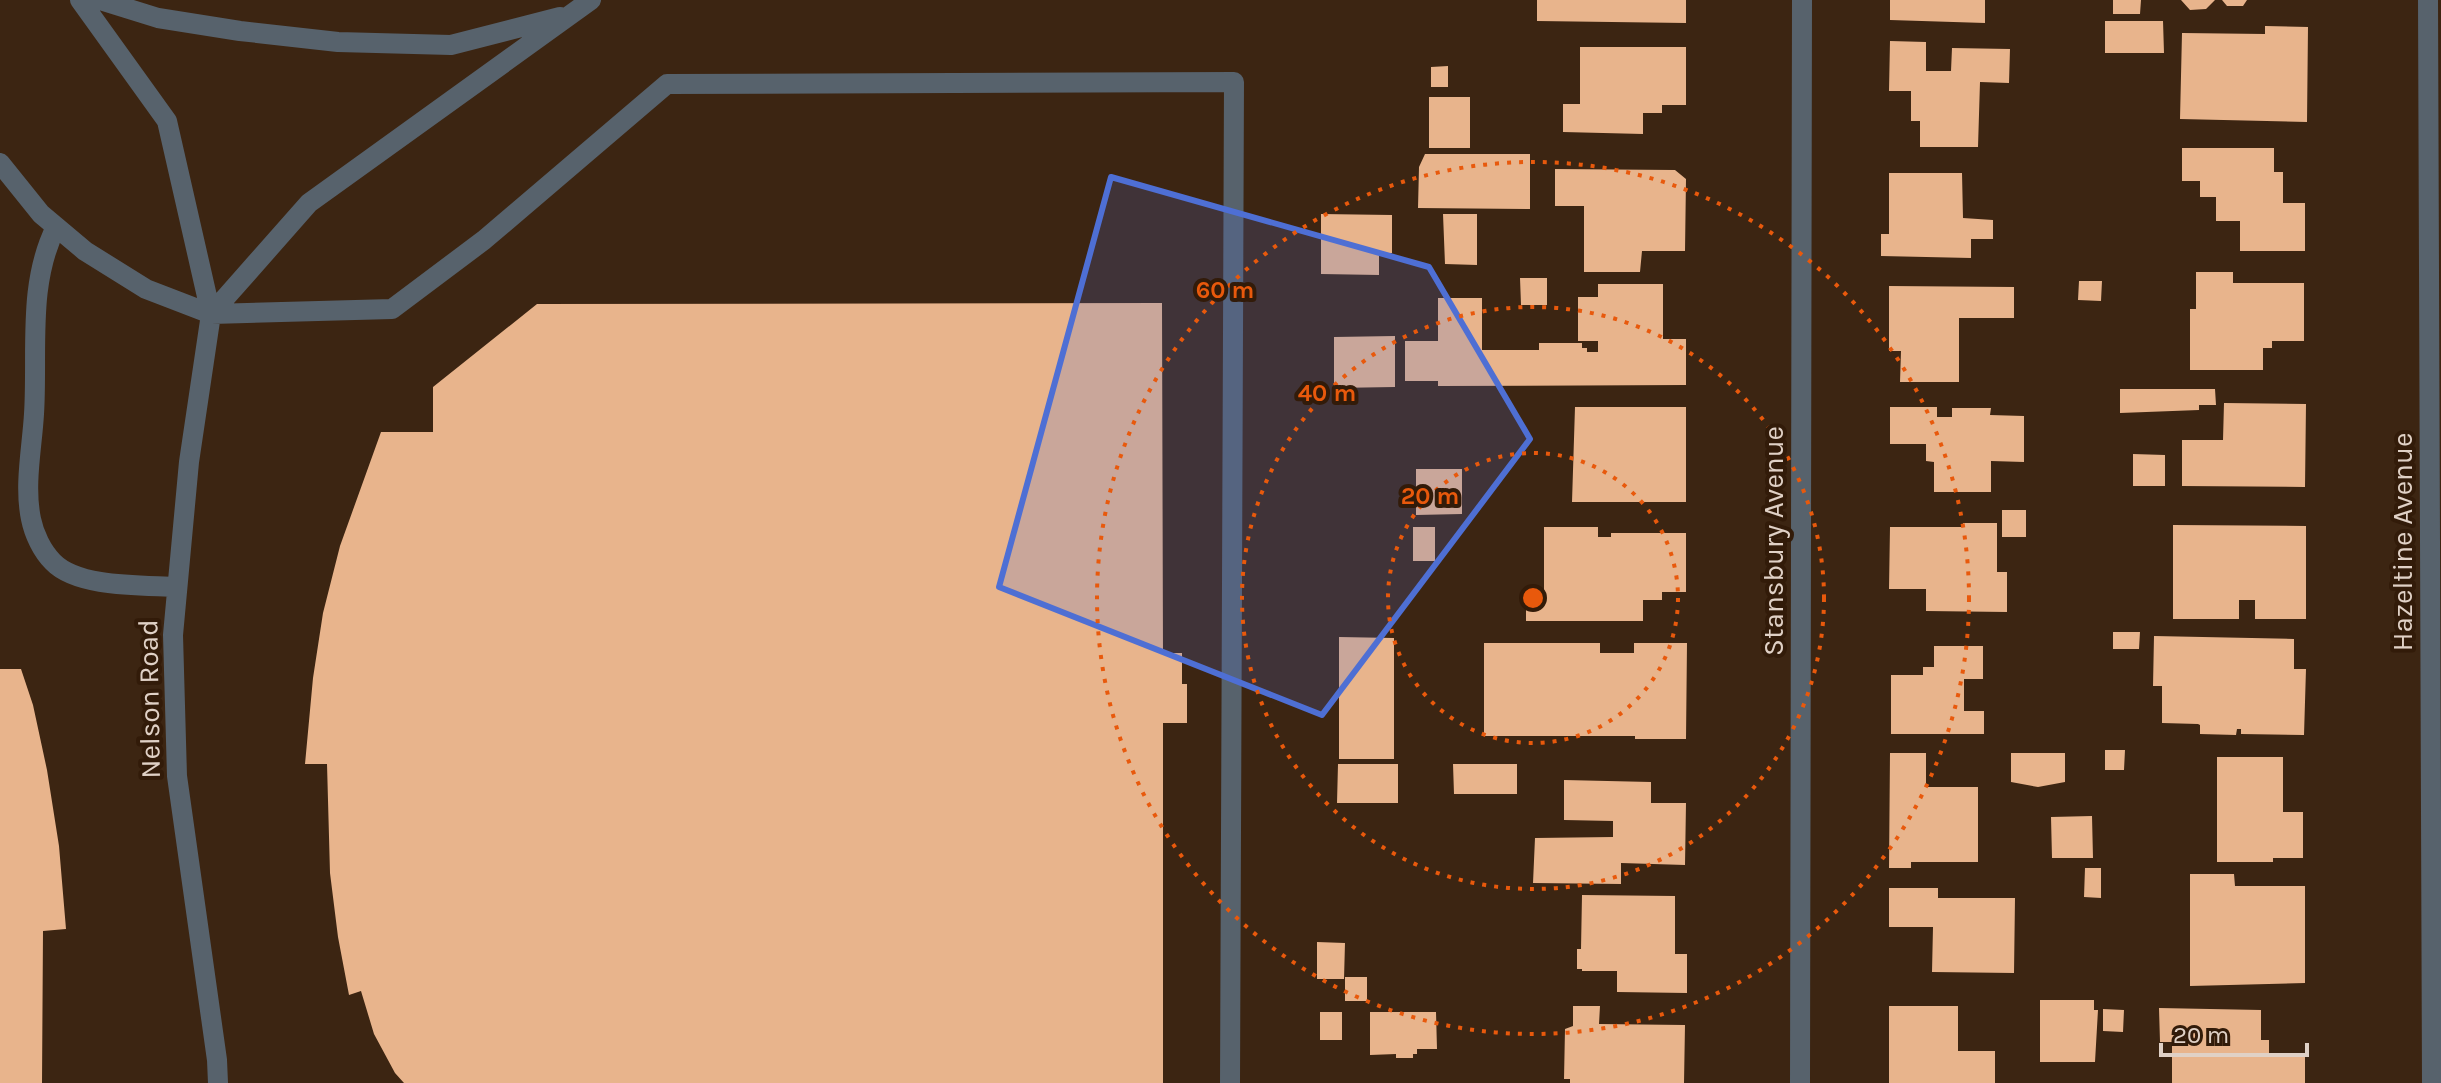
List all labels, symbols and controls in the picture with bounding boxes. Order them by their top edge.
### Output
text: 60 m [1196,276,1254,304]
text: 40 m [1298,379,1356,407]
street label: Stansbury Avenue [1757,426,1790,656]
street label: Hazeltine Avenue [2386,433,2419,651]
text: 20 m [1401,482,1459,510]
centre of rings [1519,584,1547,612]
street label: Nelson Road [131,619,167,779]
scale bar [2161,1007,2307,1057]
text: 20 m [2173,1021,2229,1049]

